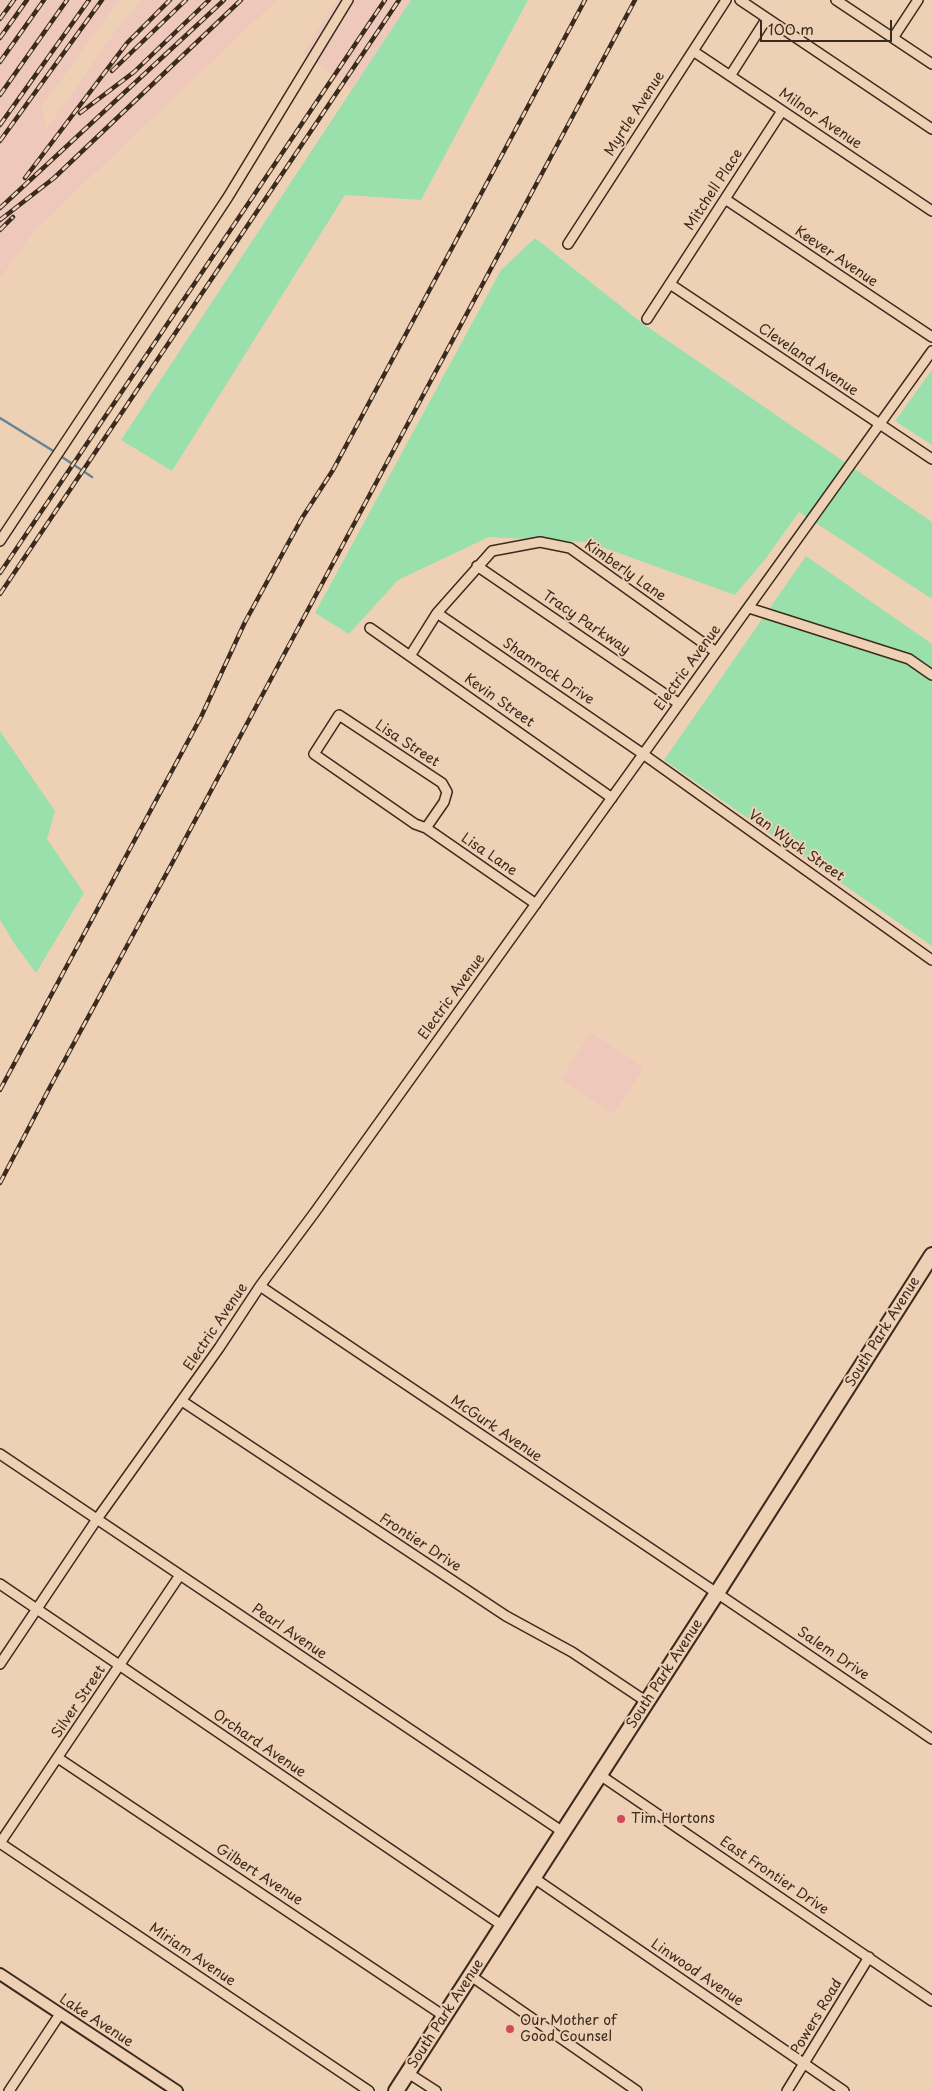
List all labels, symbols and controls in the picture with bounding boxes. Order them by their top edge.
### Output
scale bar [762,10,894,42]
text: 100 m [768,17,814,40]
street label: Myrtle Avenue [601,69,669,159]
street label: Milnor Avenue [775,85,865,153]
street label: Mitchell Place [681,146,747,234]
street label: Keever Avenue [791,223,881,291]
street label: Cleveland Avenue [755,320,861,400]
street label: Kimberly Lane [581,537,669,605]
street label: Tracy Parkway [539,587,633,659]
street label: Electric Avenue [651,622,725,714]
street label: Shamrock Drive [499,635,597,709]
street label: Kevin Street [461,671,537,731]
street label: Lisa Street [372,717,442,771]
street label: Van Wyck Street [745,807,847,885]
street label: Lisa Lane [458,830,520,880]
street label: Electric Avenue [415,951,489,1043]
street label: South Park Avenue [842,1274,924,1390]
street label: Electric Avenue [181,1280,251,1374]
street label: McGurk Avenue [447,1392,545,1466]
street label: Frontier Drive [376,1510,464,1576]
street label: Pearl Avenue [248,1601,330,1663]
street label: South Park Avenue [623,1616,707,1732]
street label: Salem Drive [794,1624,872,1684]
street label: Silver Street [49,1662,109,1742]
street label: Orchard Avenue [209,1707,309,1781]
place label: Tim Hortons [631,1811,715,1827]
marker: Tim Hortons [615,1813,627,1825]
street label: East Frontier Drive [716,1833,832,1919]
street label: Gilbert Avenue [212,1841,306,1909]
street label: Miriam Avenue [146,1920,238,1990]
street label: Linwood Avenue [648,1936,746,2010]
street label: South Park Avenue [404,1956,488,2072]
street label: Powers Road [788,1976,846,2058]
street label: Lake Avenue [56,1991,136,2051]
place label: Our Mother of Good Counsel [520,2013,617,2045]
marker: Our Mother of Good Counsel [504,2023,516,2035]

